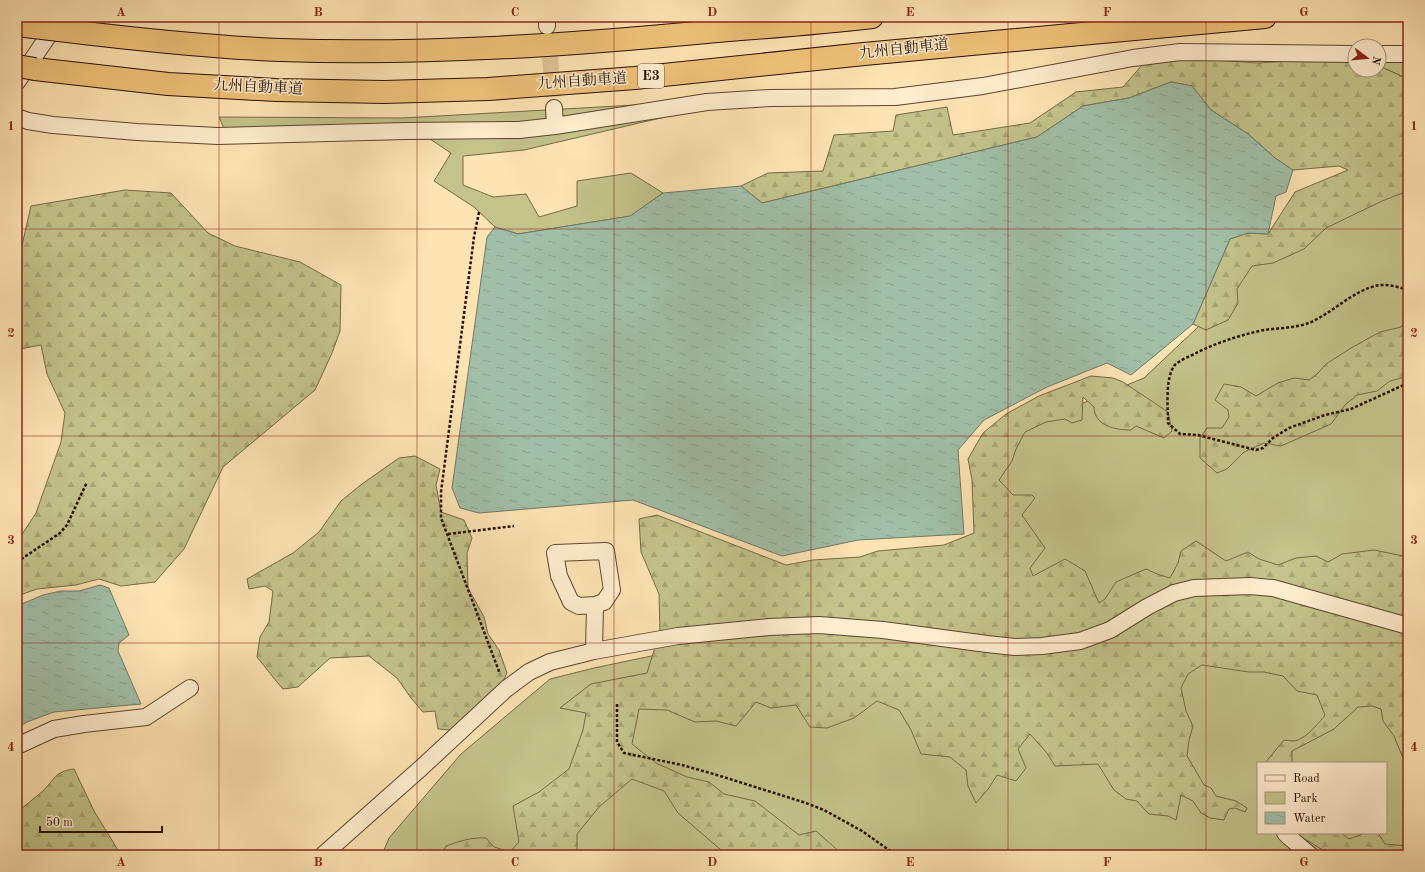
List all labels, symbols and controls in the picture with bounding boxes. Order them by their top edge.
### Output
text: A [116,6,126,19]
text: B [313,6,323,19]
text: C [511,6,519,19]
text: D [707,6,717,19]
text: E [906,6,915,19]
text: F [1103,6,1112,19]
text: G [1299,6,1309,19]
street label: 九州自動車道 [858,36,950,62]
north arrow [1347,38,1387,78]
text: N [1369,55,1382,66]
road number: E3 [638,64,664,88]
street label: 九州自動車道 [536,69,627,93]
street label: 九州自動車道 [213,76,303,98]
text: 1 [7,120,15,133]
text: 1 [1410,120,1418,133]
text: 2 [7,327,15,340]
text: 2 [1410,327,1418,340]
text: 3 [7,534,15,547]
text: 3 [1410,534,1418,547]
text: 4 [7,741,15,754]
text: 4 [1410,741,1418,754]
legend [1257,762,1387,834]
text: Road [1293,773,1320,785]
text: Park [1293,793,1318,805]
scale bar [40,808,162,834]
text: Water [1293,813,1326,825]
text: 50 m [46,816,73,829]
text: A [116,856,126,869]
text: B [313,856,323,869]
text: C [511,856,519,869]
text: D [707,856,717,869]
text: E [906,856,915,869]
text: F [1103,856,1112,869]
text: G [1299,856,1309,869]

